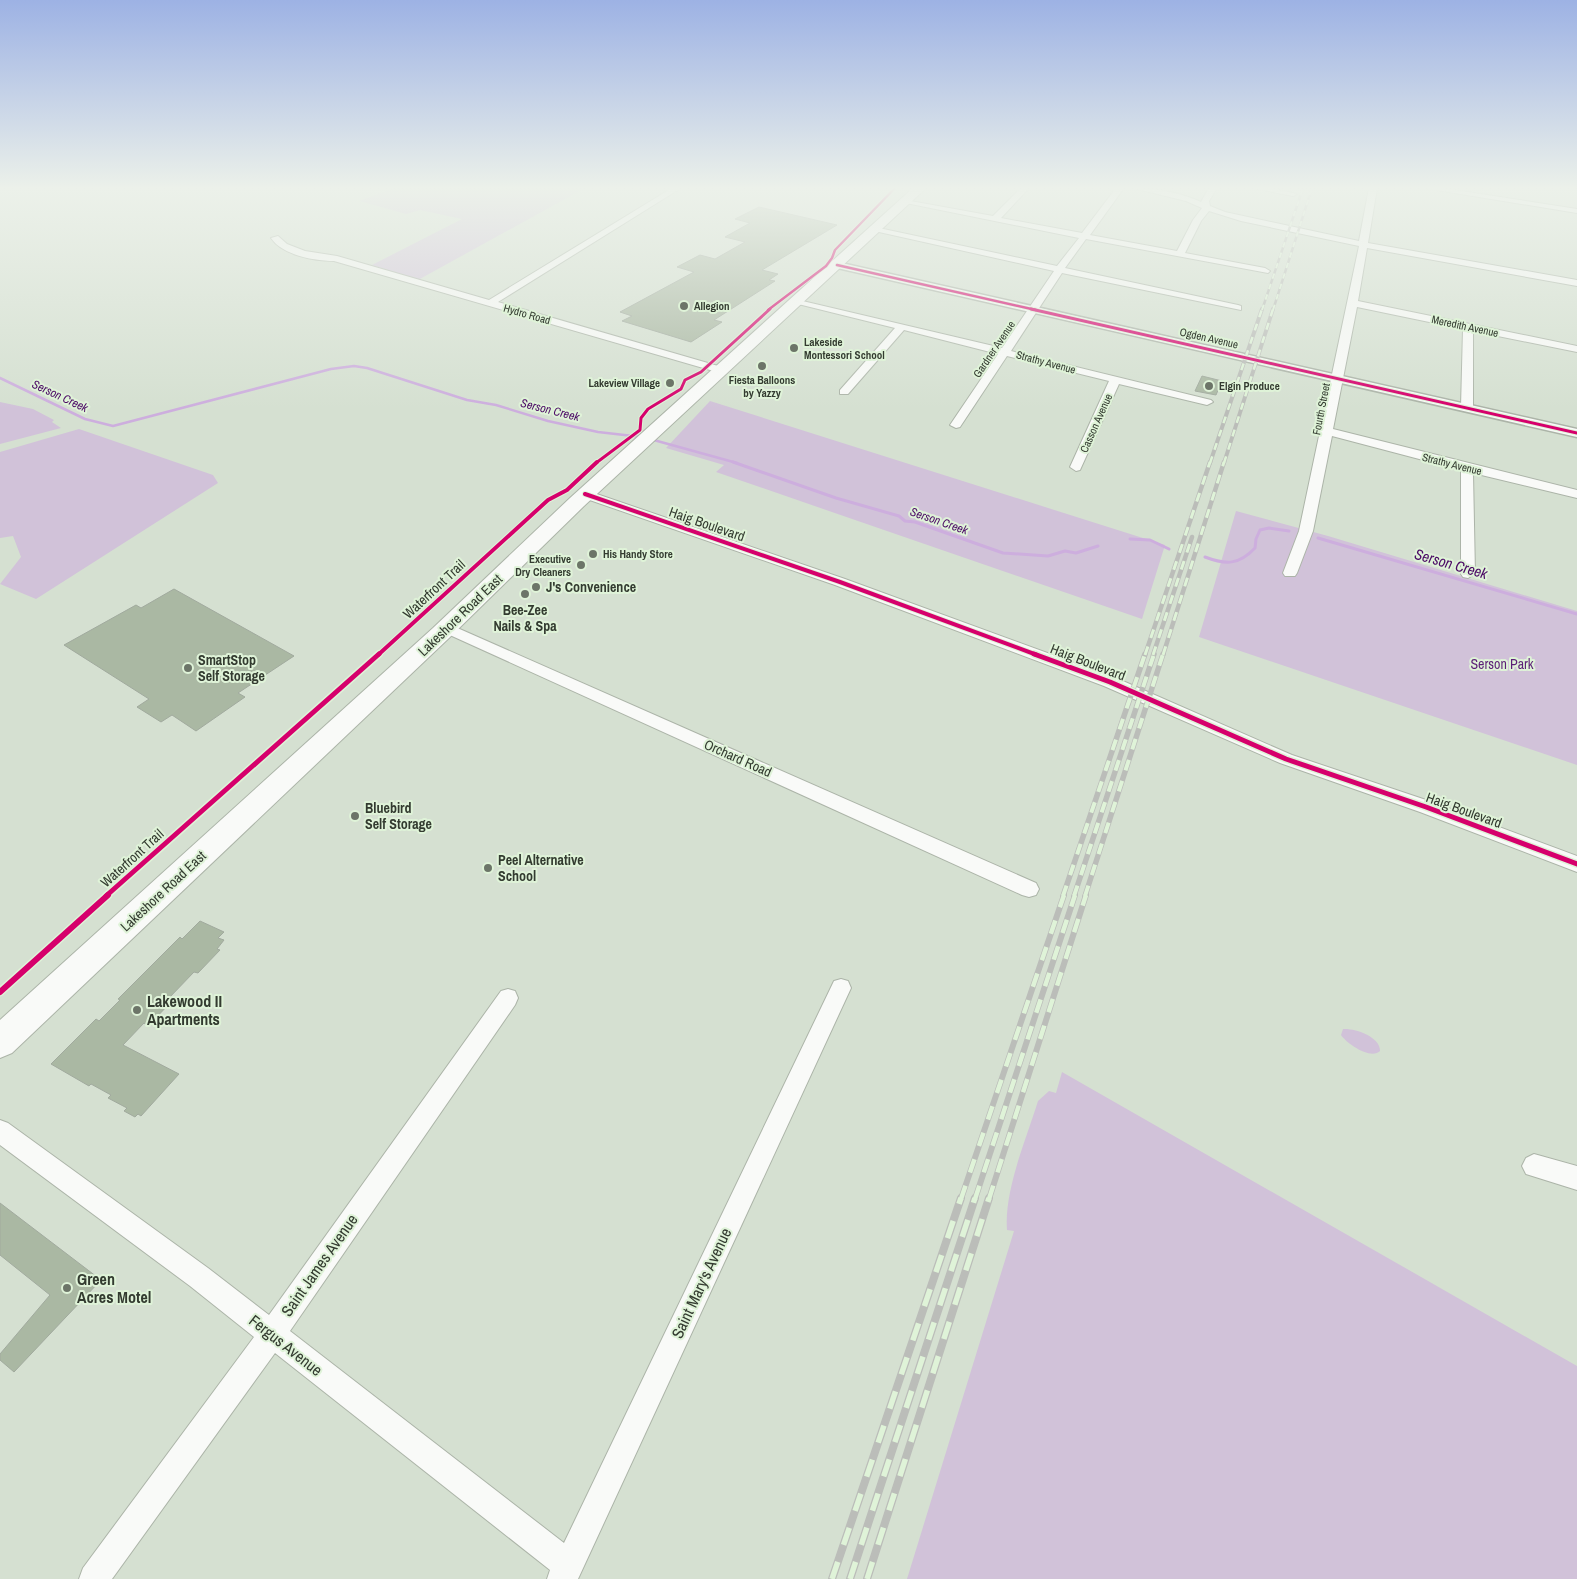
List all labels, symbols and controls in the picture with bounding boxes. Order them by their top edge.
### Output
place label: Allegion [694,299,730,313]
marker: Allegion [678,300,690,312]
street label: Hydro Road [502,301,552,327]
street label: Meredith Avenue [1430,312,1500,340]
street label: Gardner Avenue [970,318,1018,380]
street label: Ogden Avenue [1178,324,1240,352]
place label: Lakeside Montessori School [804,335,885,362]
marker: Lakeside Montessori School [788,342,800,354]
street label: Strathy Avenue [1015,347,1077,377]
marker: Fiesta Balloons by Yazzy [756,360,768,372]
place label: Fiesta Balloons by Yazzy [729,373,795,400]
water label: Serson Creek [29,376,92,416]
place label: Lakeview Village [588,376,660,390]
marker: Lakeview Village [664,377,676,389]
place label: Elgin Produce [1219,379,1280,393]
marker: Elgin Produce [1203,380,1215,392]
street label: Fourth Street [1309,382,1333,436]
street label: Casson Avenue [1077,391,1115,455]
water label: Serson Creek [519,395,582,425]
street label: Strathy Avenue [1421,450,1483,478]
street label: Haig Boulevard [667,503,747,545]
water label: Serson Creek [908,504,971,539]
water label: Serson Creek [1412,543,1491,584]
place label: His Handy Store [603,547,673,561]
marker: His Handy Store [587,548,599,560]
place label: Executive Dry Cleaners [515,552,571,579]
street label: Waterfront Trail [399,556,469,622]
marker: Executive Dry Cleaners [575,559,587,571]
street label: Lakeshore Road East [414,570,506,660]
place label: J's Convenience [546,578,636,596]
marker: J's Convenience [530,581,542,593]
marker: Bee-Zee Nails & Spa [519,588,531,600]
place label: Bee-Zee Nails & Spa [493,601,557,635]
street label: Haig Boulevard [1048,639,1128,685]
place label: SmartStop Self Storage [198,651,265,685]
park label: Serson Park [1470,655,1534,673]
marker: SmartStop Self Storage [182,662,194,674]
street label: Orchard Road [701,735,775,781]
street label: Haig Boulevard [1424,788,1504,832]
place label: Bluebird Self Storage [365,799,432,833]
marker: Bluebird Self Storage [349,810,361,822]
street label: Waterfront Trail [97,825,167,891]
street label: Lakeshore Road East [116,847,210,935]
place label: Peel Alternative School [498,851,584,885]
marker: Peel Alternative School [482,862,494,874]
place label: Lakewood II Apartments [147,990,222,1030]
marker: Lakewood II Apartments [131,1004,143,1016]
street label: Saint James Avenue [276,1209,362,1321]
street label: Saint Mary's Avenue [666,1224,736,1342]
place label: Green Acres Motel [77,1268,151,1308]
marker: Green Acres Motel [61,1282,73,1294]
street label: Fergus Avenue [245,1309,327,1381]

